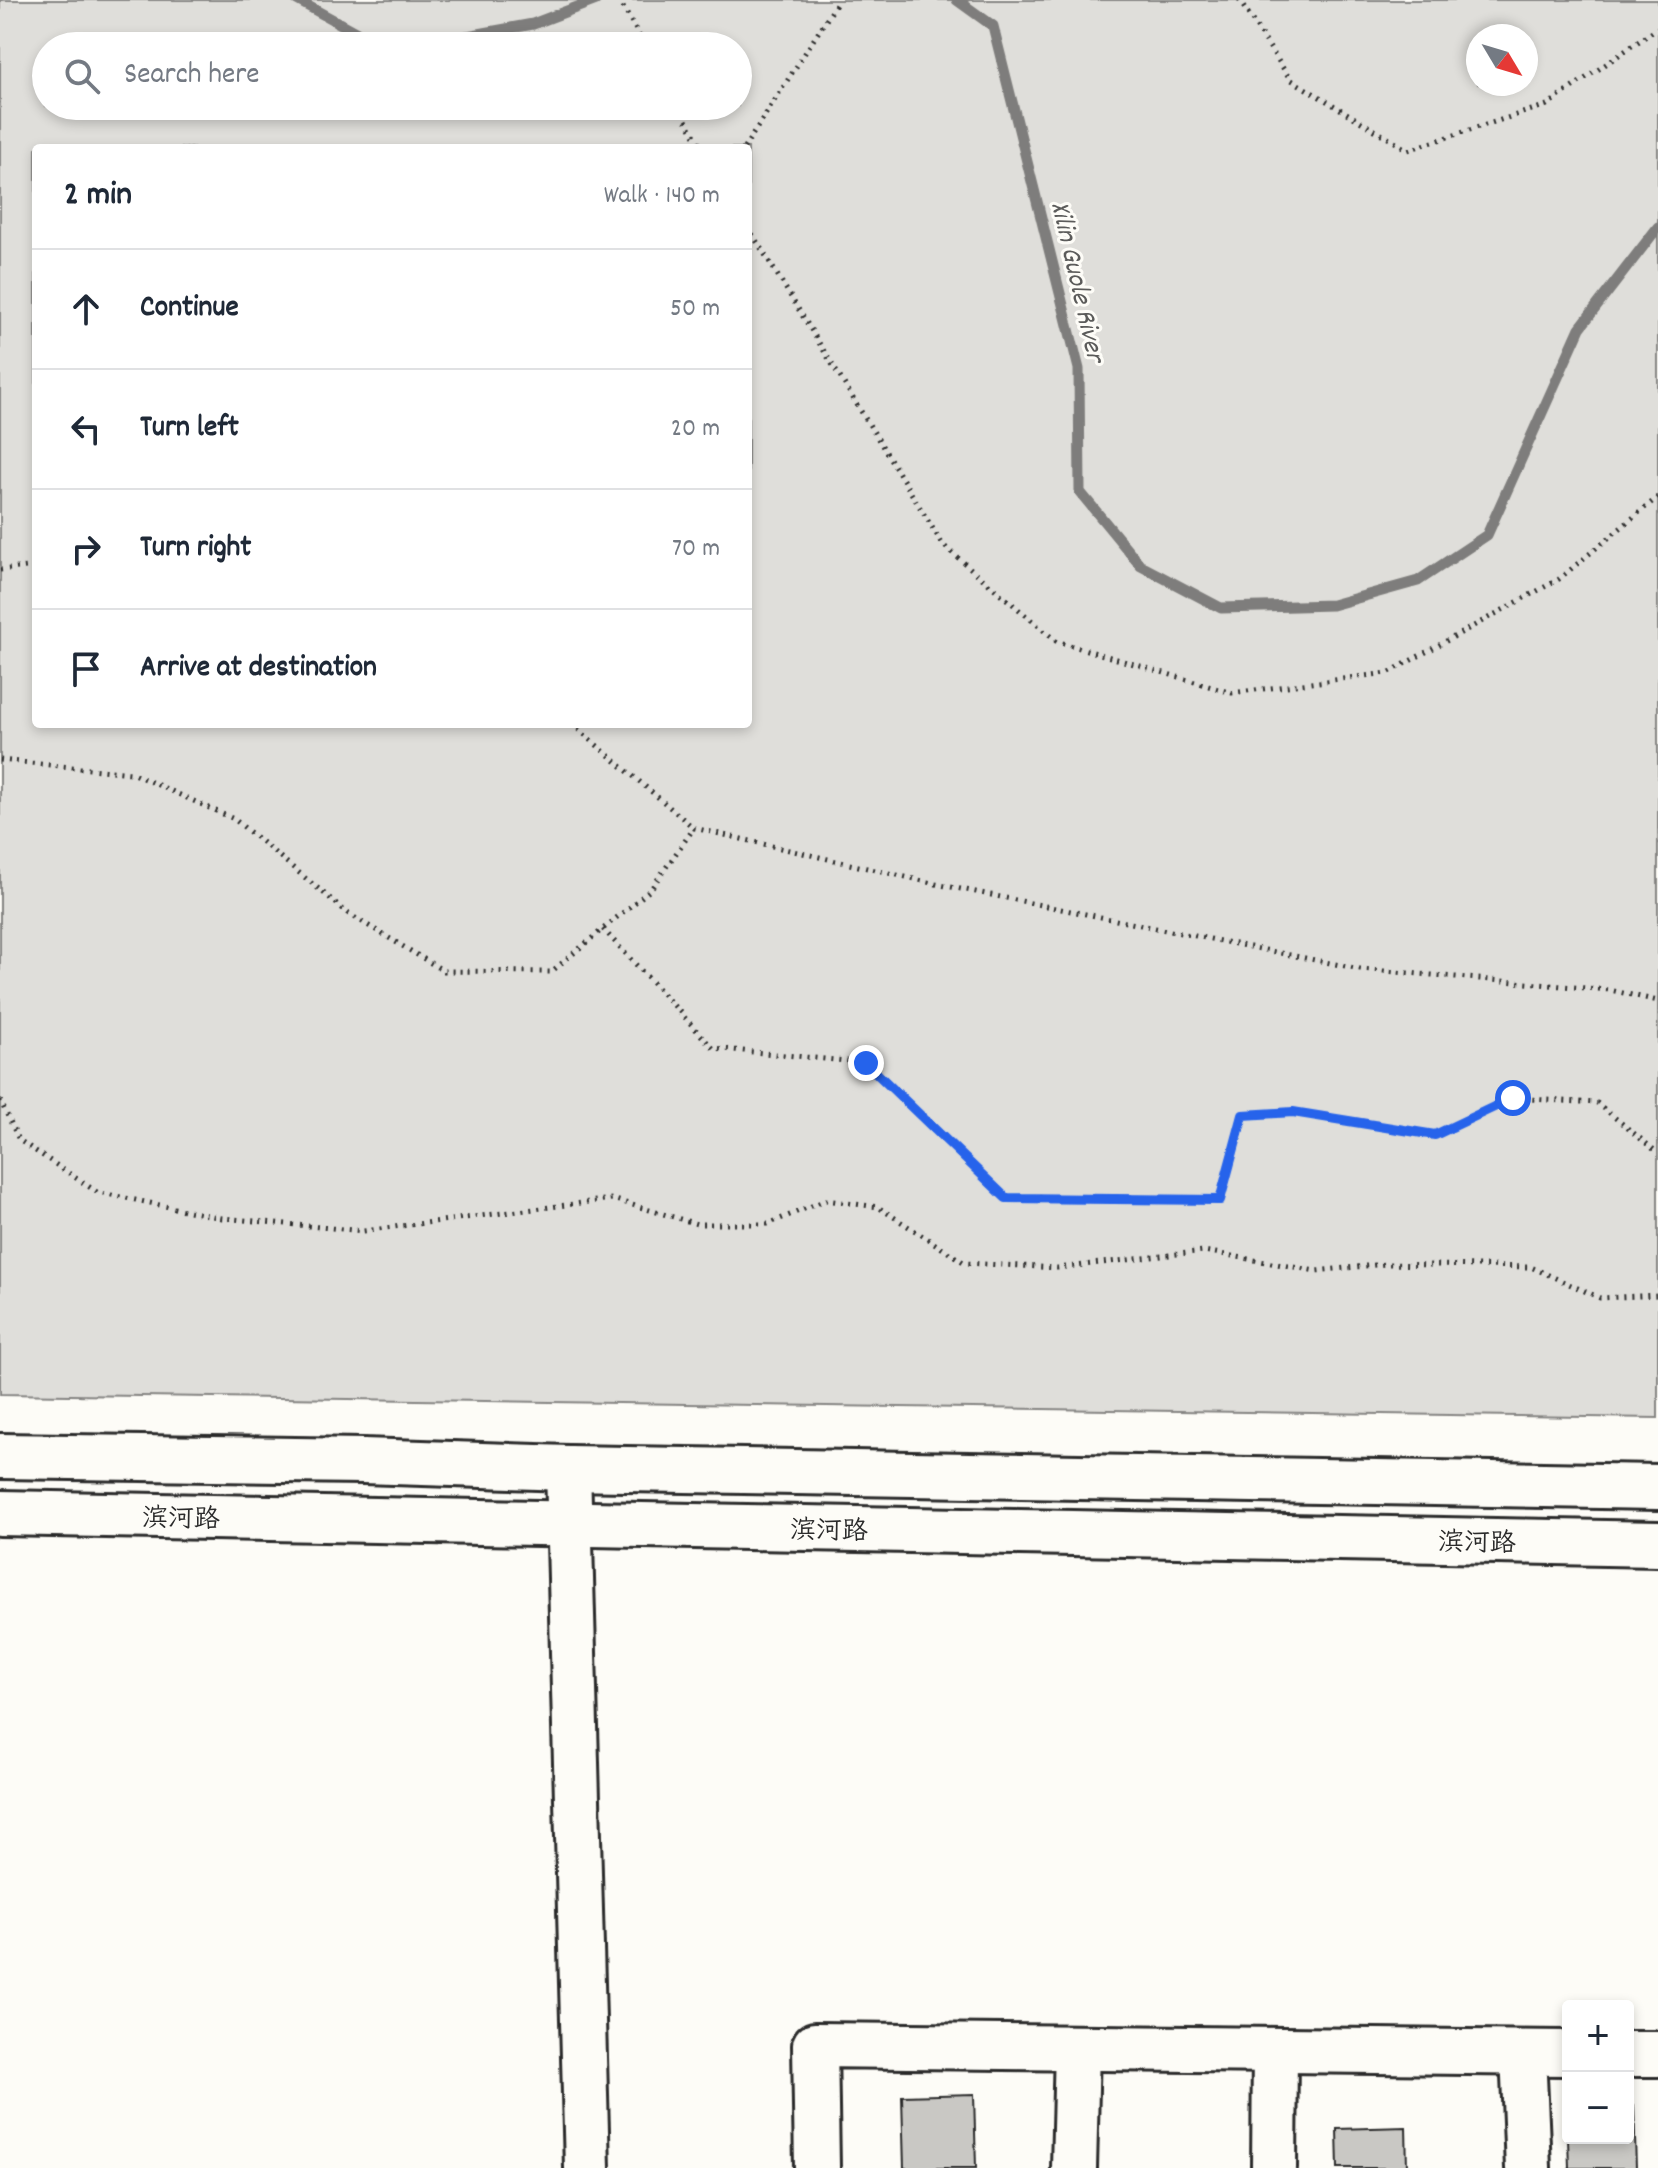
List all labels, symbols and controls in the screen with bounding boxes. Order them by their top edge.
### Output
north arrow [1466,24,1538,96]
search box [32,32,752,120]
icon: search [60,54,104,98]
text: Search here [124,55,260,98]
text: 2 min [64,172,132,221]
text: Walk · 140 m [604,178,720,215]
water label: Xilin Guole River [1037,198,1114,370]
icon: ahead [64,287,108,331]
text: Continue [140,288,239,331]
text: 50 m [670,291,720,328]
icon: left [64,407,108,451]
text: Turn left [140,408,239,451]
text: 20 m [671,411,720,448]
icon: right [64,527,108,571]
text: Turn right [140,528,251,571]
text: 70 m [672,531,720,568]
icon: arrive [64,647,108,691]
text: Arrive at destination [140,648,377,691]
route end [848,1045,884,1081]
route start [1495,1080,1531,1116]
street label: 滨河路 [142,1501,220,1540]
street label: 滨河路 [790,1513,868,1552]
street label: 滨河路 [1438,1525,1516,1564]
map controls [1562,2000,1634,2144]
button: + [1562,2000,1634,2072]
button: − [1562,2072,1634,2144]

